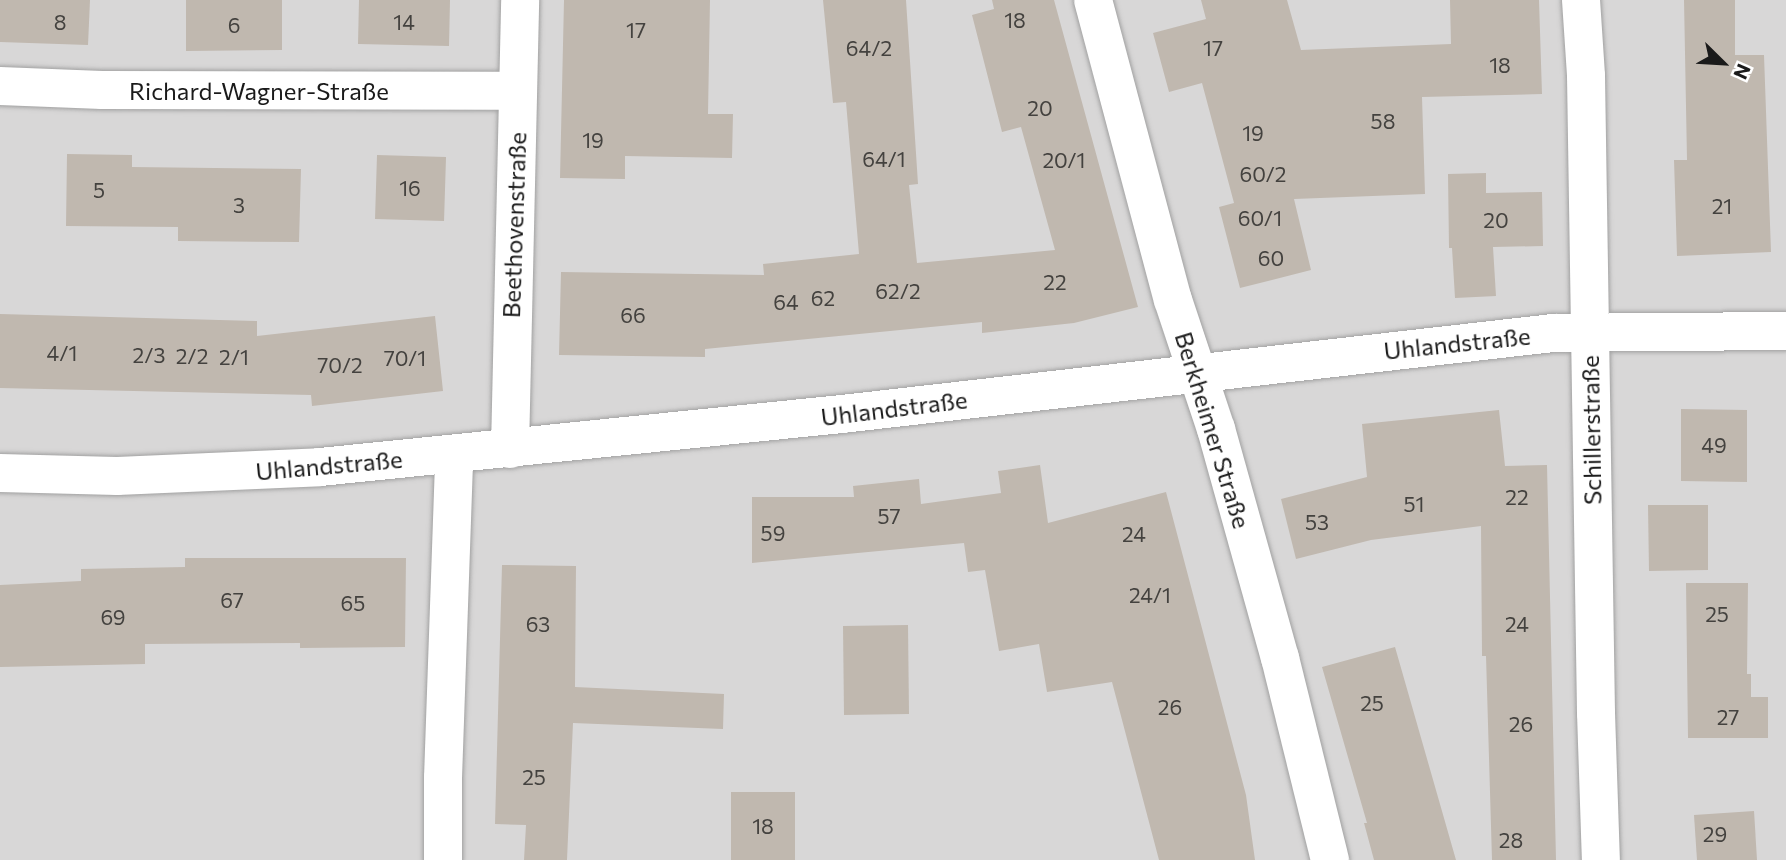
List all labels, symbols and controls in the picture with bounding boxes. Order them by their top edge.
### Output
house number: 18 [1004,7,1026,33]
house number: 8 [54,9,66,35]
house number: 14 [393,9,415,35]
house number: 6 [228,12,240,38]
house number: 17 [626,17,646,43]
north arrow [1688,28,1758,98]
house number: 64/2 [846,35,892,61]
house number: 17 [1203,35,1223,61]
house number: 18 [1489,52,1511,78]
text: N [1729,61,1756,83]
street label: Richard-Wagner-Straße [129,77,389,105]
house number: 20 [1027,95,1053,121]
house number: 58 [1371,108,1395,134]
house number: 19 [1242,120,1264,146]
house number: 19 [582,127,604,153]
street label: Beethovenstraße [496,131,532,319]
house number: 64/1 [862,146,906,172]
house number: 20/1 [1042,147,1086,173]
house number: 60/2 [1239,161,1287,187]
house number: 16 [399,175,421,201]
house number: 5 [93,177,105,203]
house number: 3 [233,192,245,218]
house number: 21 [1712,193,1732,219]
house number: 60/1 [1238,205,1282,231]
house number: 20 [1483,207,1509,233]
house number: 60 [1258,245,1284,271]
house number: 22 [1043,269,1067,295]
house number: 62/2 [875,278,921,304]
house number: 62 [811,285,835,311]
house number: 64 [773,289,799,315]
house number: 66 [620,302,646,328]
street label: Uhlandstraße [1382,321,1532,365]
street label: Berkheimer Straße [1169,328,1257,532]
house number: 4/1 [47,340,77,366]
house number: 2/3 [133,342,165,368]
house number: 2/2 [176,343,208,369]
house number: 2/1 [219,344,249,370]
house number: 70/1 [384,345,426,371]
house number: 70/2 [317,352,363,378]
street label: Schillerstraße [1575,355,1607,505]
street label: Uhlandstraße [819,385,969,431]
house number: 49 [1701,432,1727,458]
street label: Uhlandstraße [254,444,404,486]
house number: 22 [1505,484,1529,510]
house number: 51 [1403,491,1425,517]
house number: 57 [877,503,901,529]
house number: 53 [1305,509,1329,535]
house number: 59 [761,520,785,546]
house number: 24 [1122,521,1146,547]
house number: 24/1 [1129,582,1171,608]
house number: 67 [220,587,244,613]
house number: 65 [341,590,365,616]
house number: 25 [1705,601,1729,627]
house number: 69 [100,604,126,630]
house number: 63 [526,611,550,637]
house number: 24 [1505,611,1529,637]
house number: 25 [1360,690,1384,716]
house number: 26 [1158,694,1182,720]
house number: 27 [1717,704,1739,730]
house number: 26 [1509,711,1533,737]
house number: 25 [522,764,546,790]
house number: 18 [752,813,774,839]
house number: 29 [1703,821,1727,847]
house number: 28 [1499,827,1523,853]

